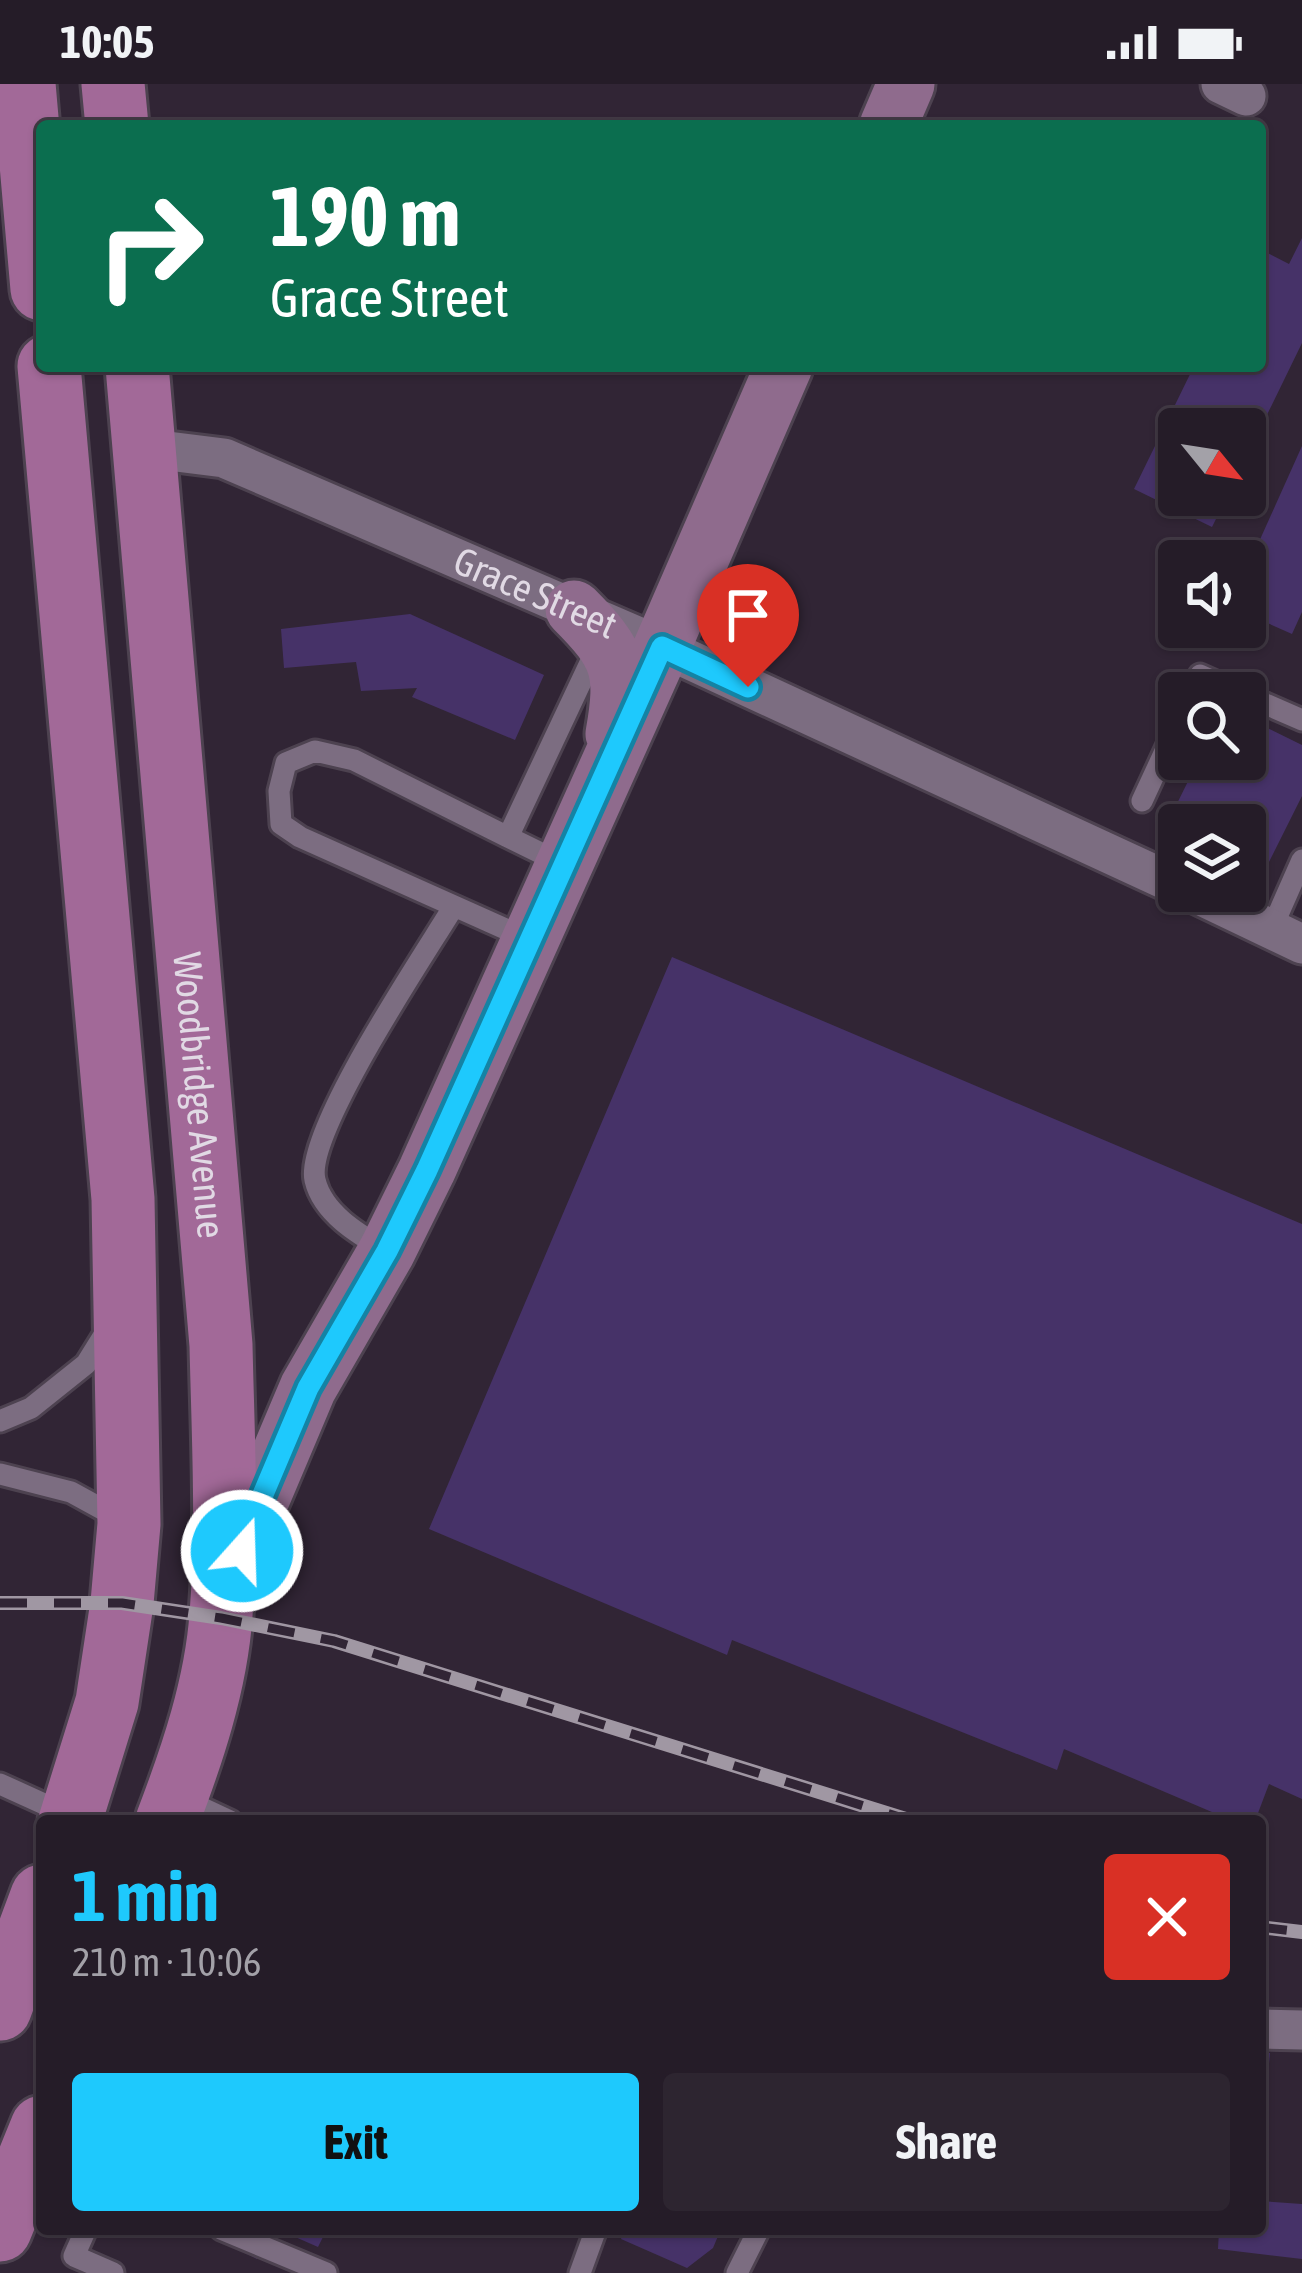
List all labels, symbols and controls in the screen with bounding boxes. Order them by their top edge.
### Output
text: 10:05 [60,16,154,68]
icon: right [72,168,228,324]
text: 190 m [270,168,460,264]
text: Grace Street [270,267,509,328]
north arrow [1158,408,1266,516]
map controls [1158,408,1266,912]
street label: Grace Street [448,538,624,647]
button: sound [1158,540,1266,648]
pin [697,564,799,687]
icon: arrive [715,582,781,648]
button: search [1158,672,1266,780]
button: layers [1158,804,1266,912]
street label: Woodbridge Avenue [165,951,234,1240]
position arrow [179,1488,305,1614]
text: 1 min [72,1854,219,1936]
button: close [1104,1854,1230,1980]
text: 210 m · 10:06 [72,1940,261,1984]
button: Exit [72,2073,639,2211]
button: Share [663,2073,1230,2211]

